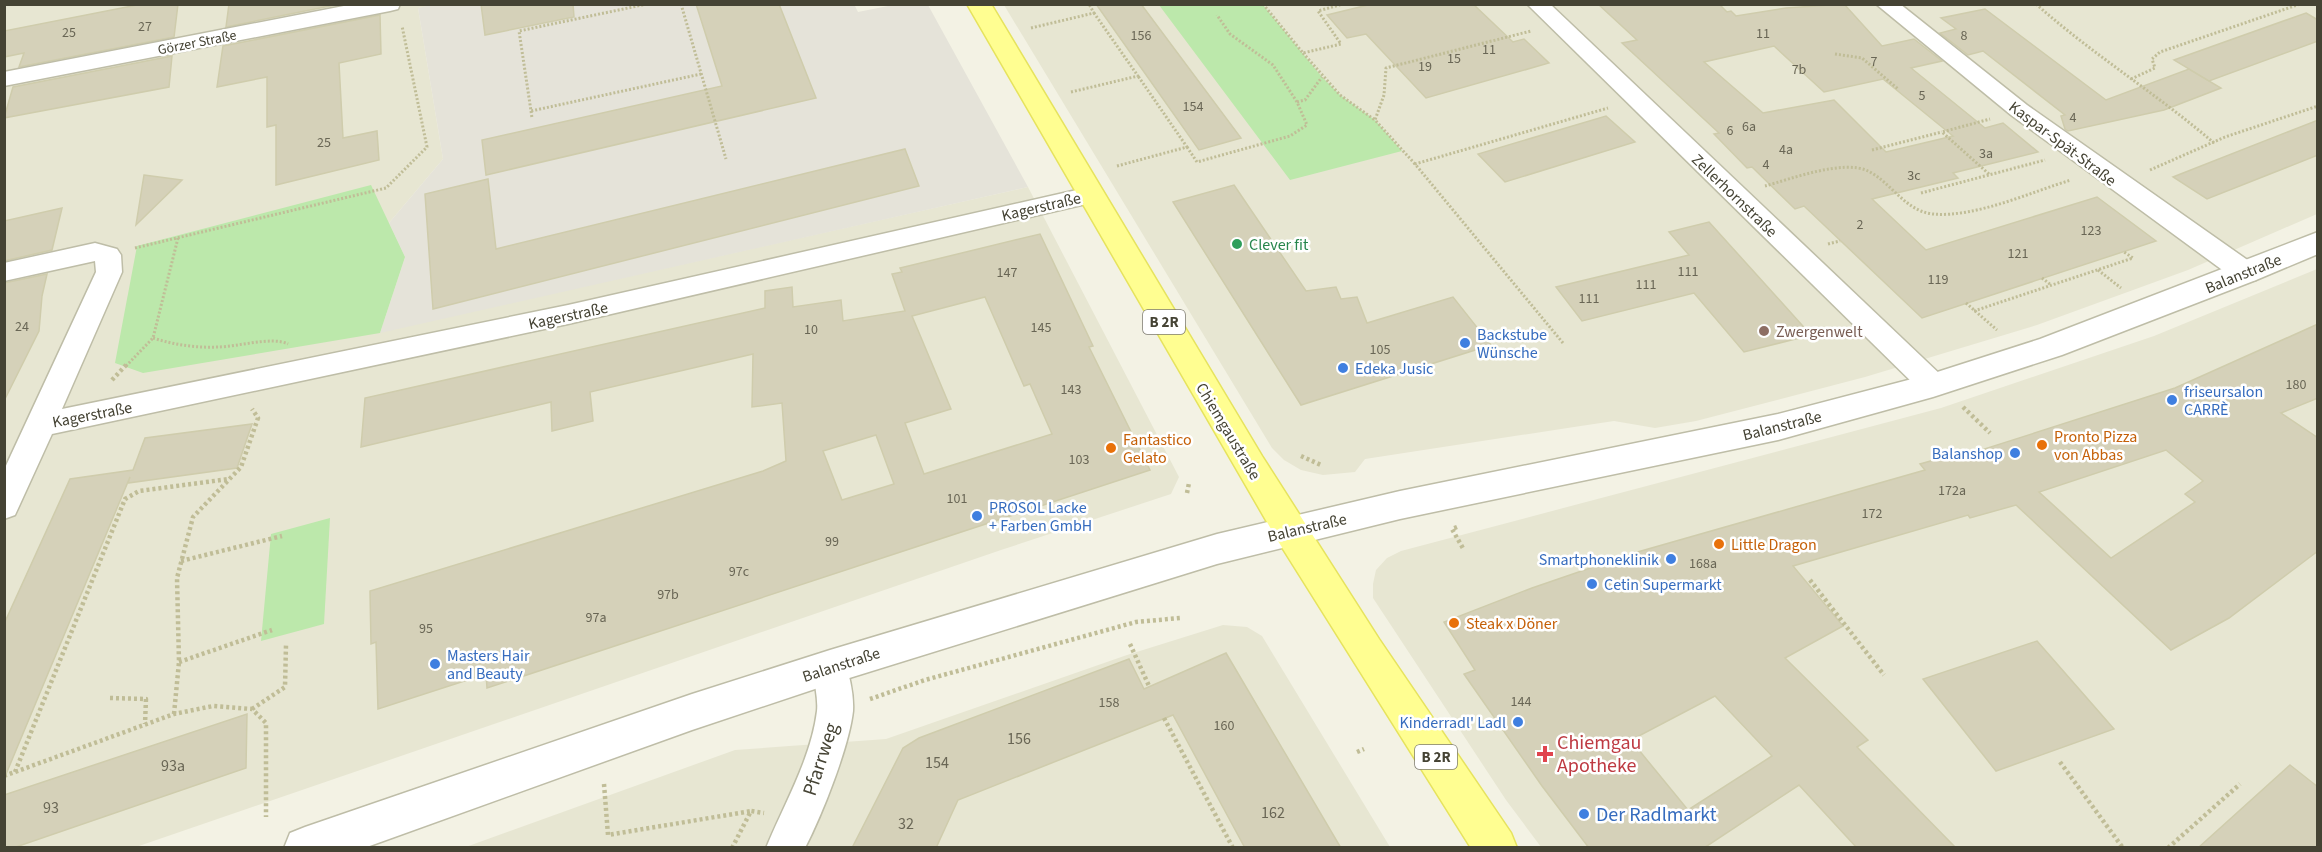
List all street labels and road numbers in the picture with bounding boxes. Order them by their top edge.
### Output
street label: Görzer Straße [156,26,238,60]
street label: Kaspar-Spät-Straße [2004,96,2121,192]
street label: Zellerhornstraße [1686,149,1782,242]
street label: Kagerstraße [999,187,1083,227]
street label: Balanstraße [2202,249,2285,299]
street label: Kagerstraße [526,297,610,335]
road number: B 2R [1143,310,1185,334]
street label: Chiemgaustraße [1190,379,1266,484]
street label: Kagerstraße [50,396,134,433]
street label: Balanstraße [1740,406,1824,446]
street label: Balanstraße [1266,508,1349,548]
street label: Balanstraße [800,642,883,688]
street label: Pfarrweg [796,719,846,799]
road number: B 2R [1415,745,1457,769]

